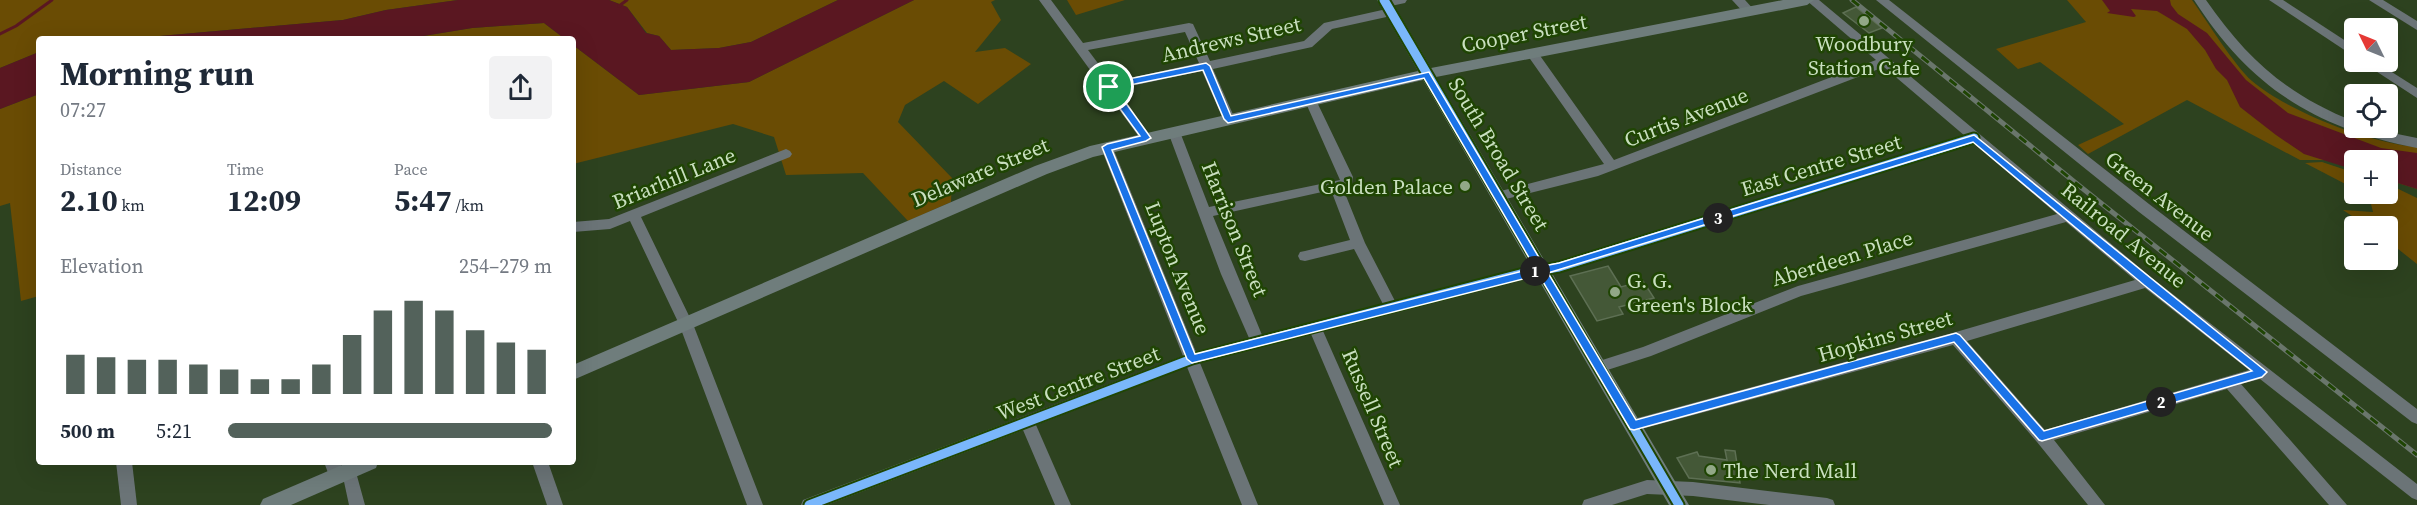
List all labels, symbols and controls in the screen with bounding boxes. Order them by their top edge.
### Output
street label: Cooper Street [1459,7,1589,59]
street label: Andrews Street [1159,9,1304,69]
marker: Woodbury Station Cafe [1857,14,1871,28]
north arrow [2344,18,2398,72]
map controls [2344,18,2398,270]
place label: Woodbury Station Cafe [1808,29,1920,82]
text: Morning run [60,51,254,96]
button: share [489,56,552,119]
pin [1083,61,1134,112]
icon: arrive [1092,70,1125,103]
street label: South Broad Street [1442,72,1556,236]
street label: Curtis Avenue [1620,80,1752,154]
button: locate [2344,84,2398,138]
text: 07:27 [60,96,106,124]
street label: East Centre Street [1737,127,1905,203]
street label: Delaware Street [907,130,1053,214]
street label: Briarhill Lane [608,140,740,216]
street label: Green Avenue [2099,144,2221,248]
button: + [2344,150,2398,204]
street label: Harrison Street [1195,157,1275,301]
text: Distance [60,158,122,180]
text: Time [227,158,264,180]
text: Pace [394,158,428,180]
place label: Golden Palace [1320,172,1453,201]
street label: Railroad Avenue [2055,175,2193,295]
marker: Golden Palace [1458,179,1472,193]
text: 2.10 [60,180,118,221]
text: 12:09 [227,180,301,221]
text: 5:47 [394,180,452,221]
text: km [118,194,145,216]
text: /km [452,194,484,216]
street label: Lupton Avenue [1138,197,1218,339]
pin: 3 [1703,203,1733,233]
text: 3 [1714,207,1722,229]
button: − [2344,216,2398,270]
street label: Aberdeen Place [1768,223,1916,293]
text: Elevation [60,252,144,280]
text: 254–279 m [459,252,552,280]
pin: 1 [1520,256,1550,286]
text: 1 [1531,260,1539,282]
place label: G. G. Green's Block [1627,266,1753,319]
marker: G. G. Green's Block [1608,285,1622,299]
street label: Hopkins Street [1815,303,1956,369]
street label: West Centre Street [992,339,1164,427]
street label: Russell Street [1335,344,1411,472]
pin: 2 [2146,387,2176,417]
text: 2 [2157,391,2165,413]
text: 500 m [60,417,115,445]
text: 5:21 [156,417,192,445]
place label: The Nerd Mall [1723,456,1857,485]
marker: The Nerd Mall [1704,463,1718,477]

